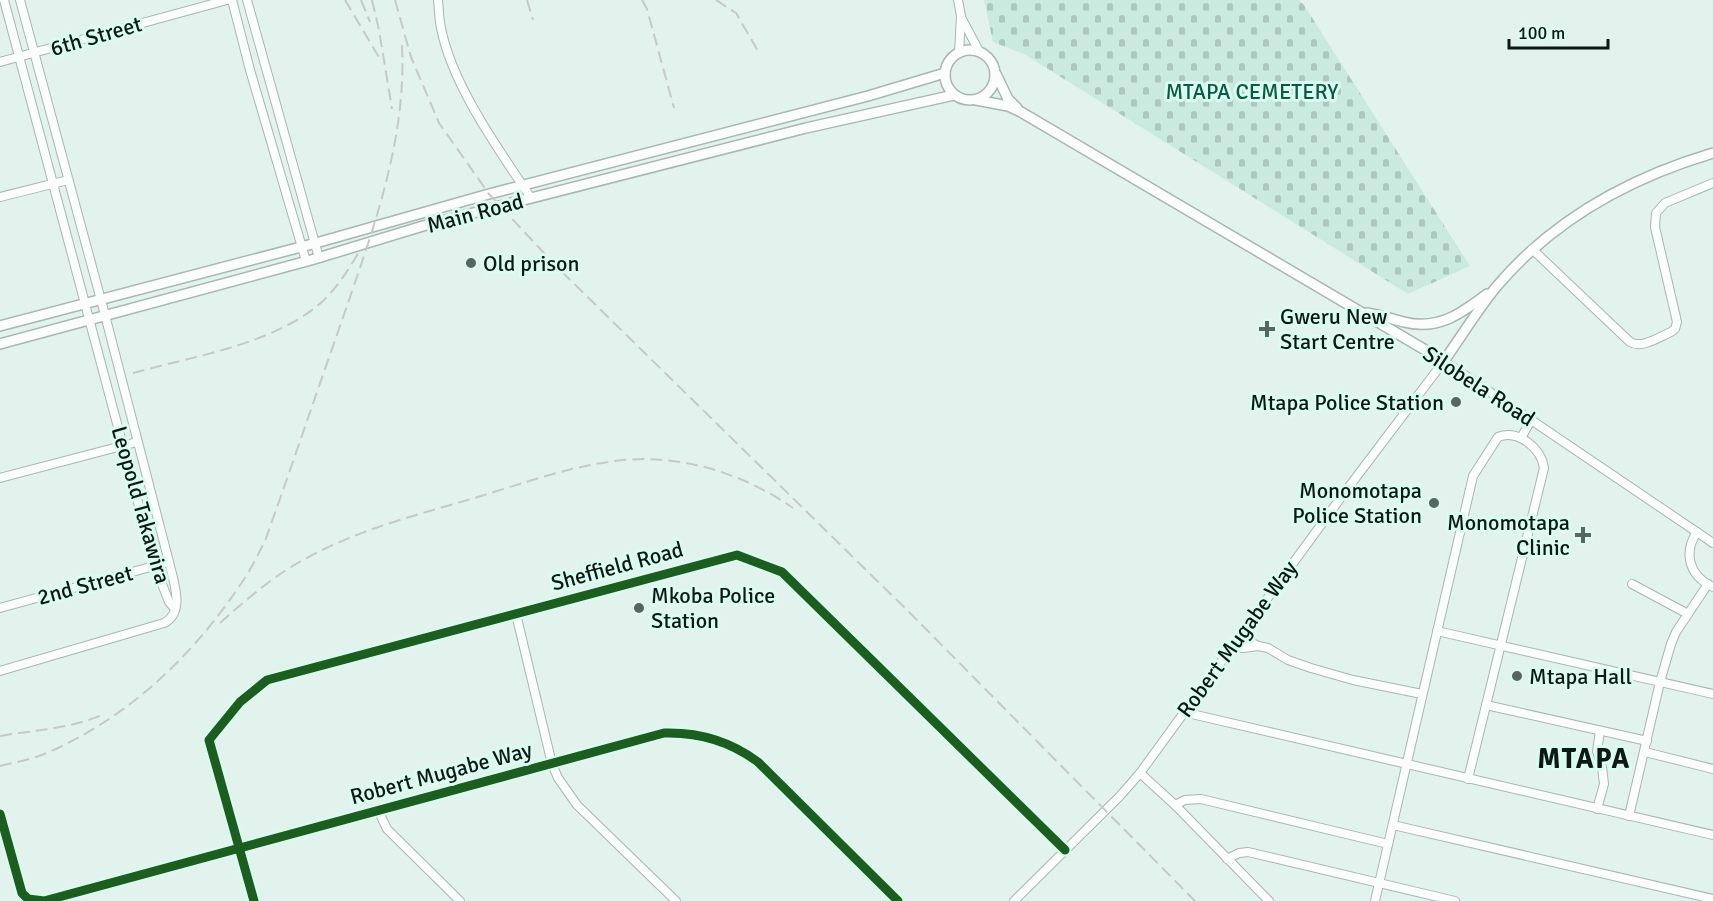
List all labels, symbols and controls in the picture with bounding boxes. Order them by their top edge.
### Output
street label: 6th Street [47,10,145,62]
scale bar [1509,12,1608,50]
text: 100 m [1518,22,1565,44]
park label: MTAPA CEMETERY [1166,78,1338,105]
street label: Main Road [424,187,526,239]
place label: Old prison [483,250,579,277]
marker: Old prison [464,256,478,270]
place label: Gweru New Start Centre [1280,303,1395,355]
marker: Gweru New Start Centre [1258,320,1276,338]
street label: Silobela Road [1418,340,1540,432]
place label: Mtapa Police Station [1250,389,1444,416]
marker: Mtapa Police Station [1449,395,1463,409]
street label: Leopold Takawira [106,423,176,587]
place label: Monomotapa Police Station [1292,477,1422,529]
marker: Monomotapa Police Station [1427,496,1441,510]
place label: Monomotapa Clinic [1447,509,1570,561]
marker: Monomotapa Clinic [1574,526,1592,544]
street label: Sheffield Road [548,535,686,597]
street label: Robert Mugabe Way [1171,555,1303,723]
street label: 2nd Street [34,559,136,611]
place label: Mkoba Police Station [651,582,775,634]
marker: Mkoba Police Station [632,601,646,615]
place label: Mtapa Hall [1529,663,1632,690]
marker: Mtapa Hall [1510,669,1524,683]
street label: Robert Mugabe Way [347,736,536,810]
district label: MTAPA [1537,742,1631,776]

